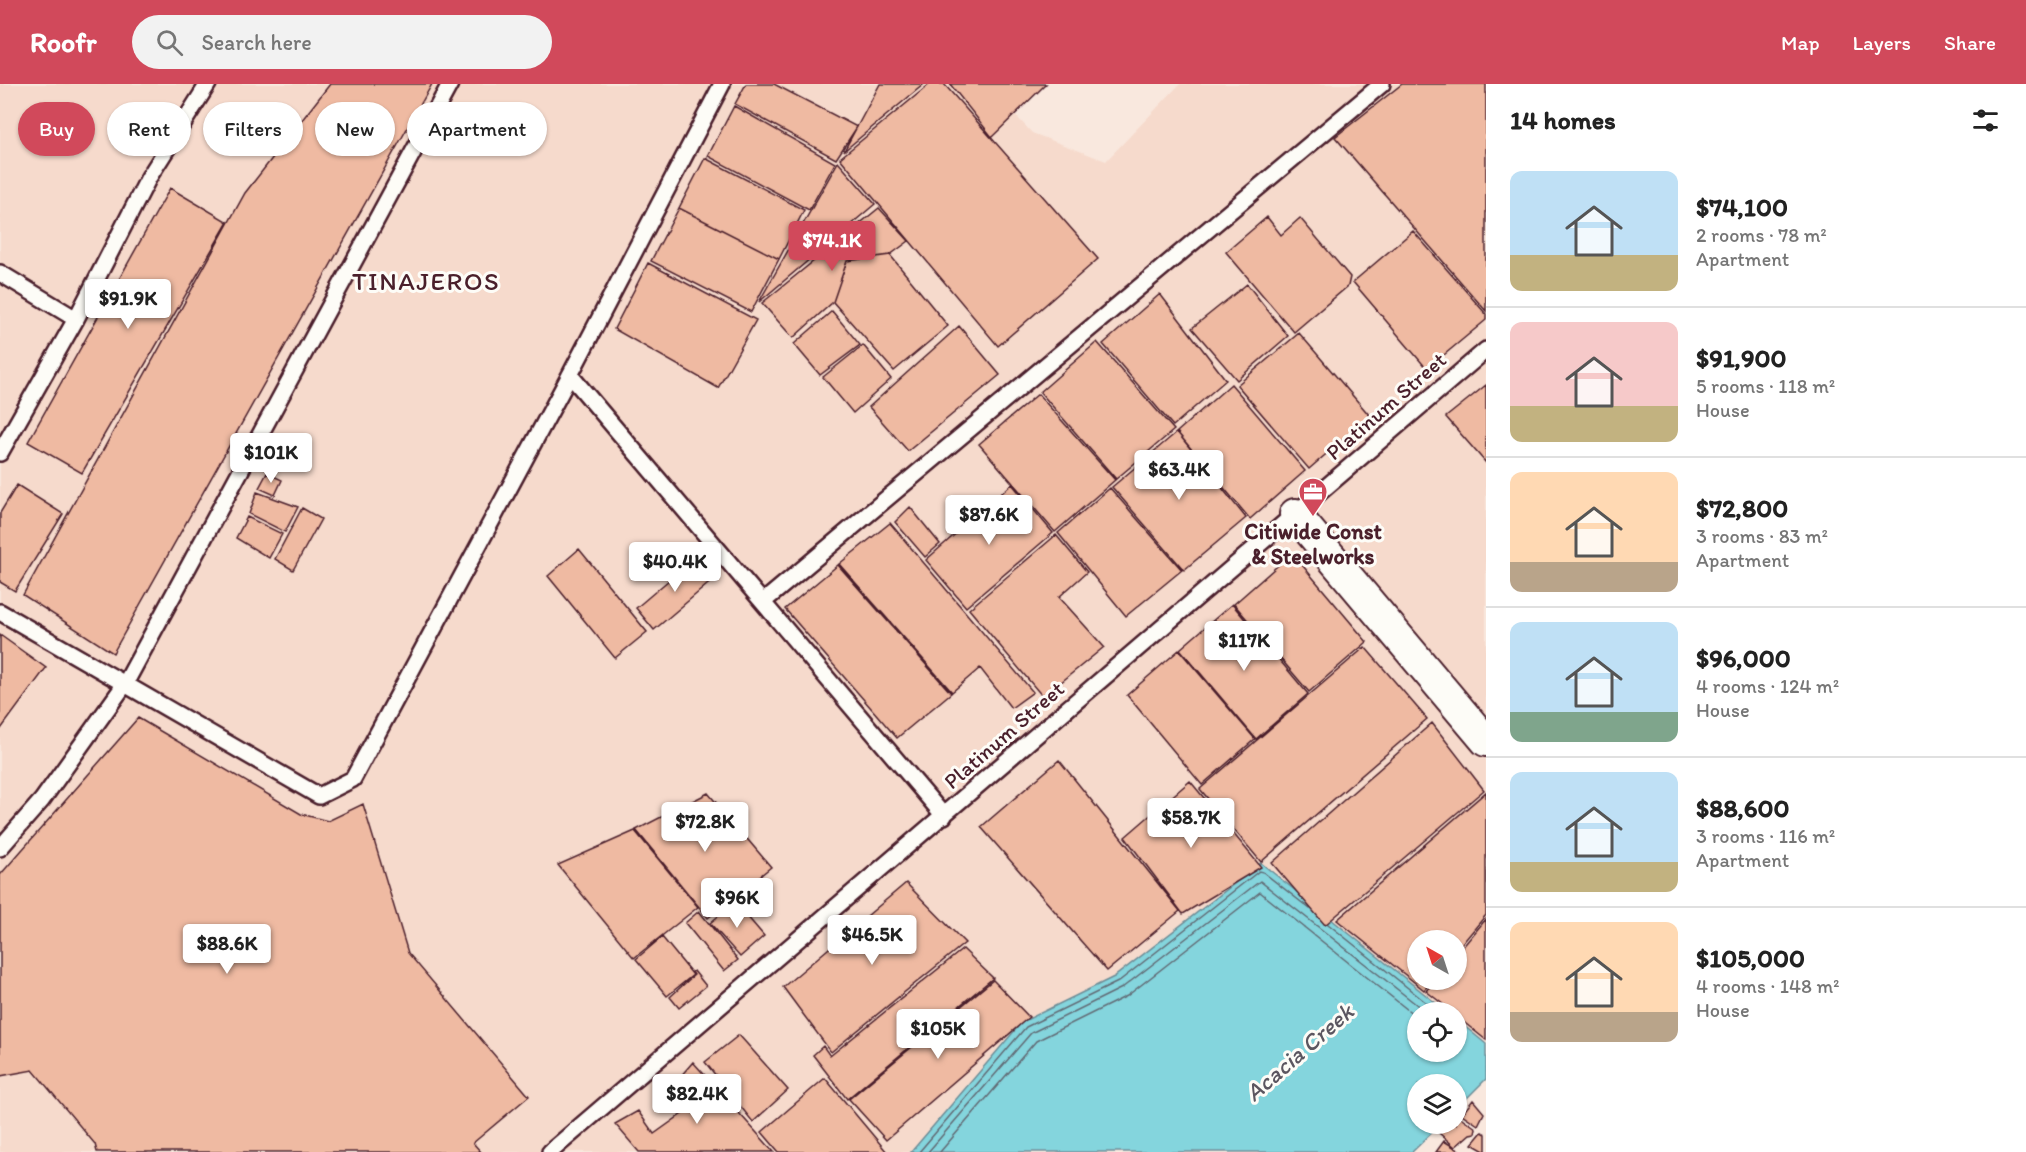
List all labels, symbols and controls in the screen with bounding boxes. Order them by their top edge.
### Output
search box [132,15,552,69]
text: Roofr [30,25,96,59]
icon: search [153,26,186,59]
text: Search here [201,29,312,56]
text: Map [1781,30,1820,55]
text: Layers [1853,30,1911,55]
text: Share [1944,30,1996,55]
chip: Buy [18,102,95,156]
chip: Rent [107,102,191,156]
chip: Filters [203,102,303,156]
chip: New [315,102,395,156]
chip: Apartment [407,102,547,156]
text: 14 homes [1510,104,1616,136]
icon: filters [1969,104,2002,137]
text: $74,100 [1696,191,1788,223]
icon: home [1558,195,1630,267]
pin: $74.1K [783,221,881,272]
text: 2 rooms · 78 m² [1696,223,1827,247]
text: $74.1K [802,228,862,252]
text: Apartment [1696,247,1789,271]
district label: TINAJEROS [352,265,500,297]
pin: $91.9K [79,279,177,330]
text: $91.9K [99,286,157,310]
text: $91,900 [1696,342,1787,374]
street label: Platinum Street [1320,346,1452,466]
icon: home [1558,346,1630,418]
text: 5 rooms · 118 m² [1696,374,1835,398]
text: House [1696,398,1750,422]
pin: $101K [229,433,313,484]
text: $101K [244,440,298,464]
pin: $63.4K [1130,450,1228,501]
text: $63.4K [1148,457,1210,481]
office icon: Citiwide Const & Steelworks [1297,476,1329,518]
text: $72,800 [1696,492,1788,524]
pin: $87.6K [940,495,1038,546]
icon: home [1558,496,1630,568]
text: $87.6K [959,502,1019,526]
place label: Citiwide Const & Steelworks [1244,518,1382,570]
text: 3 rooms · 83 m² [1696,524,1828,548]
pin: $40.4K [626,542,724,593]
text: Apartment [1696,548,1789,572]
text: $40.4K [643,549,707,573]
pin: $117K [1202,621,1286,672]
text: $117K [1218,628,1270,652]
text: $96,000 [1696,642,1791,674]
icon: home [1558,646,1630,718]
text: 4 rooms · 124 m² [1696,674,1839,698]
street label: Platinum Street [938,675,1070,795]
text: House [1696,698,1750,722]
text: $88,600 [1696,792,1790,824]
icon: home [1558,796,1630,868]
pin: $58.7K [1142,798,1240,849]
pin: $72.8K [656,802,754,853]
text: $58.7K [1161,805,1221,829]
text: $72.8K [675,809,735,833]
text: 3 rooms · 116 m² [1696,824,1835,848]
text: Apartment [1696,848,1789,872]
pin: $96K [701,878,773,929]
text: $96K [715,885,759,909]
pin: $46.5K [823,915,921,966]
text: $46.5K [842,922,902,946]
pin: $88.6K [178,924,276,975]
north arrow [1407,930,1467,990]
map controls [1407,930,1467,1134]
text: $88.6K [197,931,257,955]
text: $105,000 [1696,942,1805,974]
icon: home [1558,946,1630,1018]
text: 4 rooms · 148 m² [1696,974,1840,998]
water label: Acacia Creek [1239,996,1360,1107]
text: House [1696,998,1750,1022]
button: locate [1407,1002,1467,1062]
pin: $105K [896,1009,980,1060]
text: $105K [910,1016,966,1040]
pin: $82.4K [648,1074,746,1125]
button: layers [1407,1074,1467,1134]
text: $82.4K [666,1081,728,1105]

